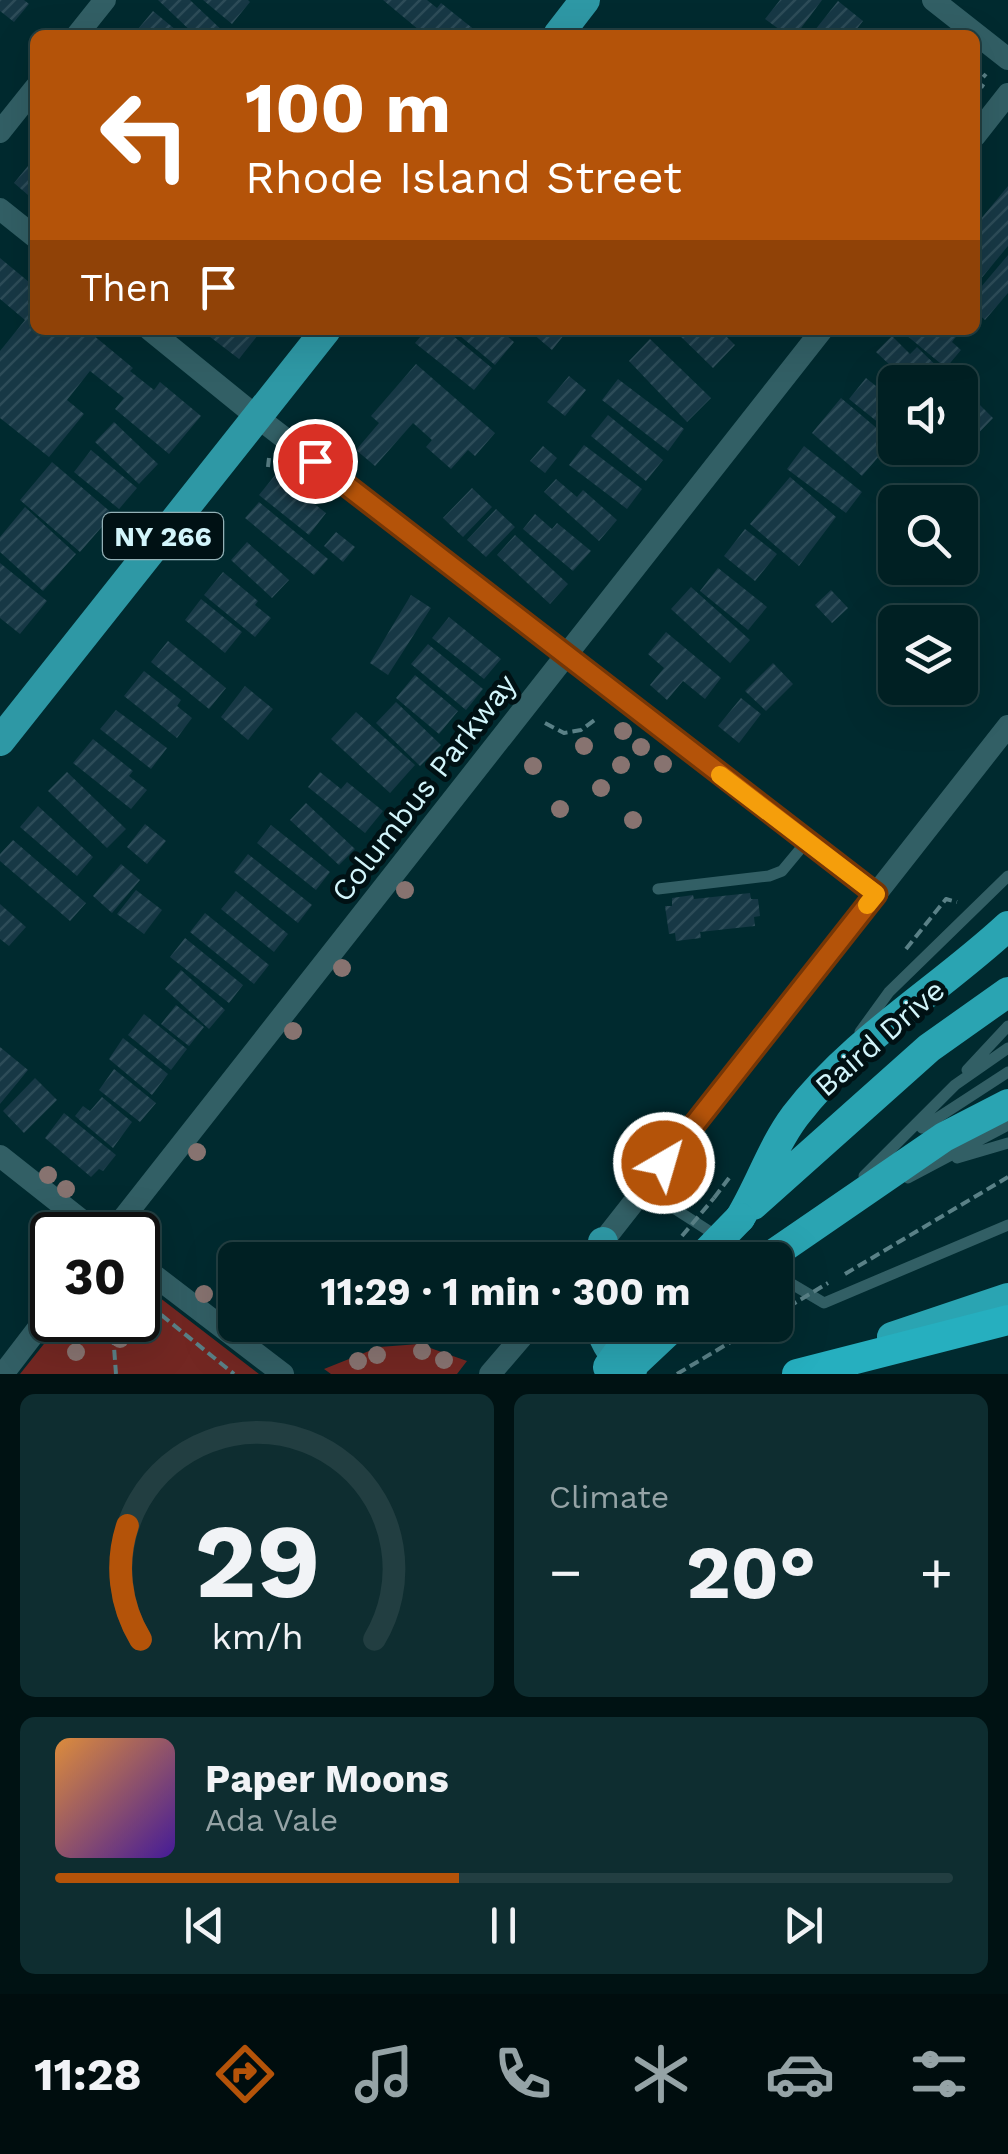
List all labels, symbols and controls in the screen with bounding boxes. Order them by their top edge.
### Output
text: 100 m [245,67,451,149]
icon: left [80,70,210,200]
text: Rhode Island Street [245,151,682,204]
icon: arrive [191,260,246,315]
text: Then [80,266,171,310]
map controls [878,365,978,705]
button: sound [878,365,978,465]
pin [273,419,358,504]
icon: arrive [288,434,343,489]
button: search [878,485,978,585]
road number: NY 266 [103,513,223,559]
button: layers [878,605,978,705]
street label: Columbus Parkway [324,667,524,908]
street label: Baird Drive [808,972,952,1103]
position arrow [612,1111,716,1215]
speed limit sign: 30 [30,1212,160,1342]
text: 11:29 · 1 min · 300 m [320,1270,691,1314]
text: Climate [549,1478,669,1516]
text: 29 [194,1500,320,1622]
text: 20° [686,1528,816,1616]
text: − [549,1540,582,1604]
text: + [920,1540,953,1604]
text: km/h [211,1616,303,1658]
text: Paper Moons [205,1757,449,1801]
text: Ada Vale [205,1801,338,1839]
icon: previous [177,1898,232,1953]
icon: pause [476,1898,531,1953]
icon: next [776,1898,831,1953]
icon: directions [210,2039,280,2109]
icon: music [349,2039,419,2109]
icon: phone [488,2039,558,2109]
icon: climate [626,2039,696,2109]
icon: car [765,2039,835,2109]
icon: filters [904,2039,974,2109]
text: 11:28 [34,2048,142,2101]

